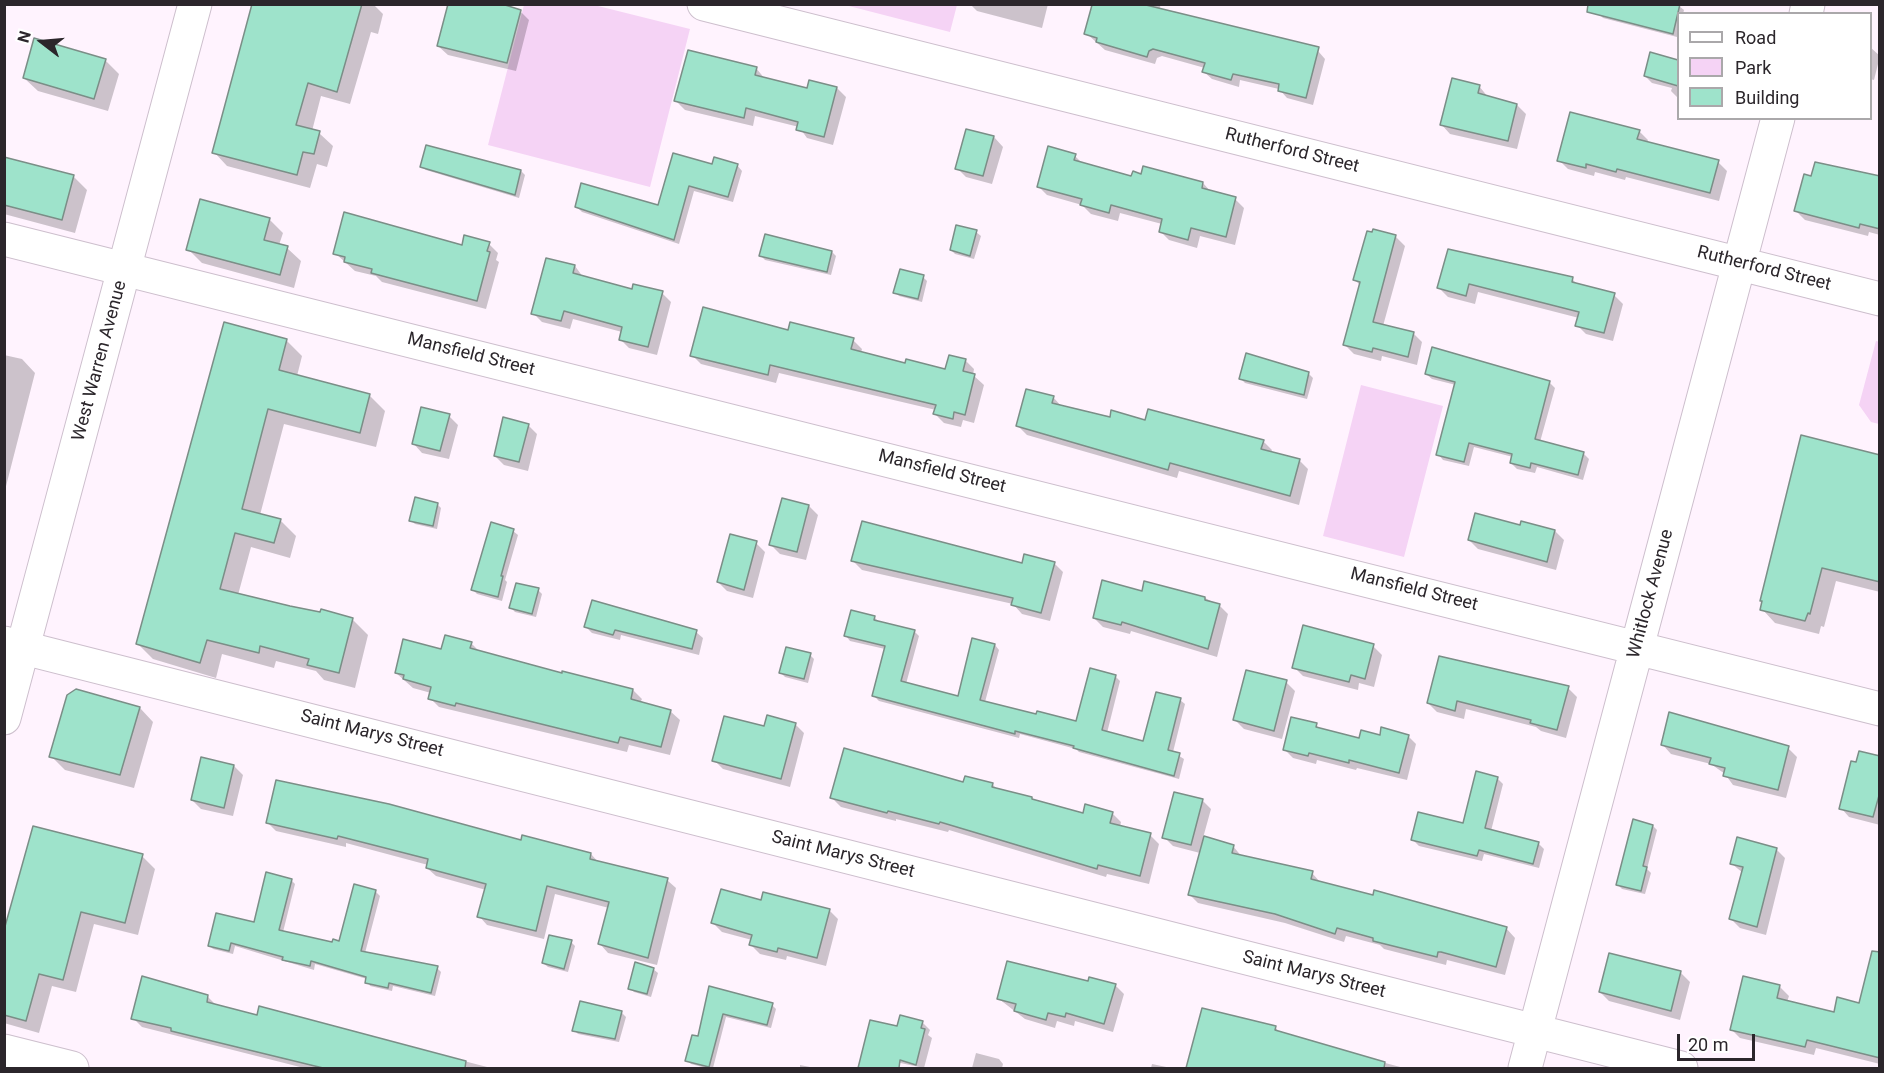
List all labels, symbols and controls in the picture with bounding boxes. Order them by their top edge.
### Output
north arrow [12,12,72,72]
legend [1677,12,1872,120]
text: Road [1735,27,1776,48]
text: N [14,29,35,45]
text: Park [1735,57,1771,78]
text: Building [1735,87,1799,108]
street label: Rutherford Street [1223,124,1361,178]
street label: Rutherford Street [1695,242,1833,296]
street label: West Warren Avenue [68,278,132,444]
street label: Mansfield Street [405,329,537,381]
street label: Mansfield Street [876,446,1008,498]
street label: Whitlock Avenue [1623,527,1679,661]
street label: Mansfield Street [1348,564,1480,616]
street label: Saint Marys Street [298,706,446,762]
street label: Saint Marys Street [769,827,917,883]
street label: Saint Marys Street [1240,947,1388,1003]
scale bar [1680,1022,1758,1060]
text: 20 m [1688,1034,1728,1055]

